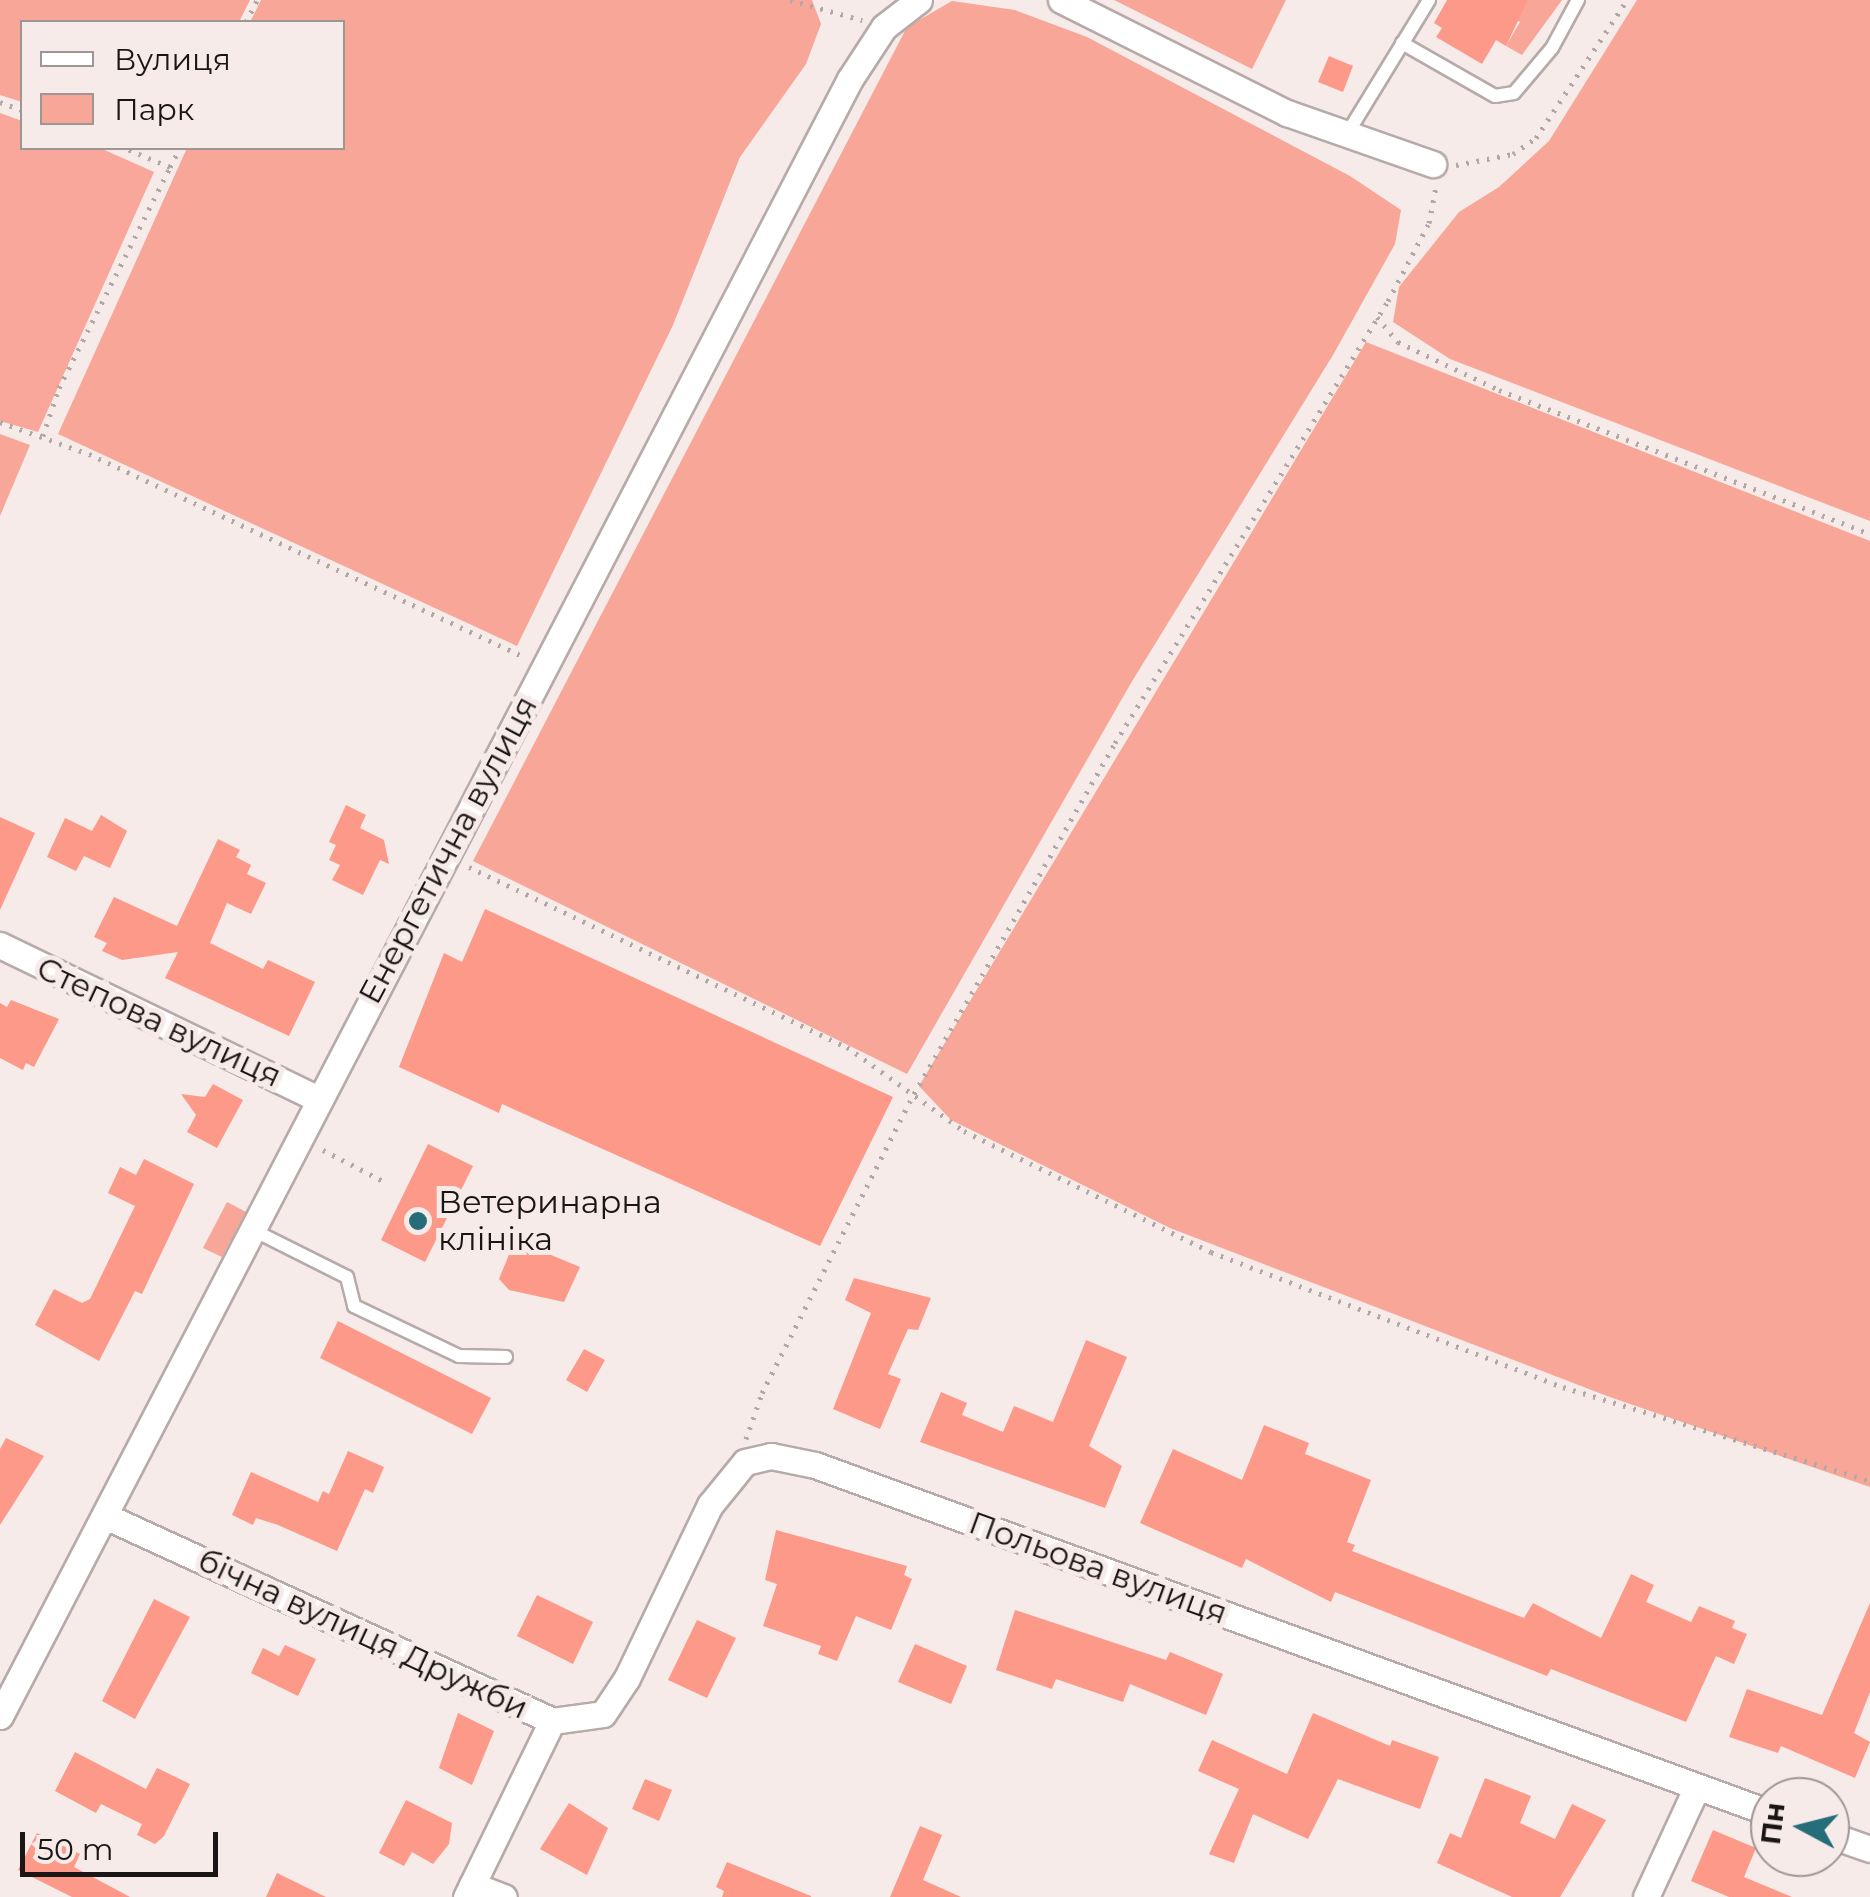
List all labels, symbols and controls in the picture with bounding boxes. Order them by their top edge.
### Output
legend [20,20,345,150]
text: Вулиця [114,41,231,78]
text: Парк [114,91,194,128]
street label: Енергетична вулиця [351,690,545,1010]
street label: Степова вулиця [31,949,287,1095]
place label: Ветеринарна клініка [438,1184,662,1259]
marker: Ветеринарна клініка [407,1210,429,1232]
street label: Польова вулиця [964,1503,1232,1633]
street label: бічна вулиця Дружби [192,1541,534,1727]
north arrow [1750,1777,1850,1877]
text: Пн [1753,1801,1792,1847]
scale bar [25,1812,222,1874]
text: 50 m [37,1831,114,1868]

